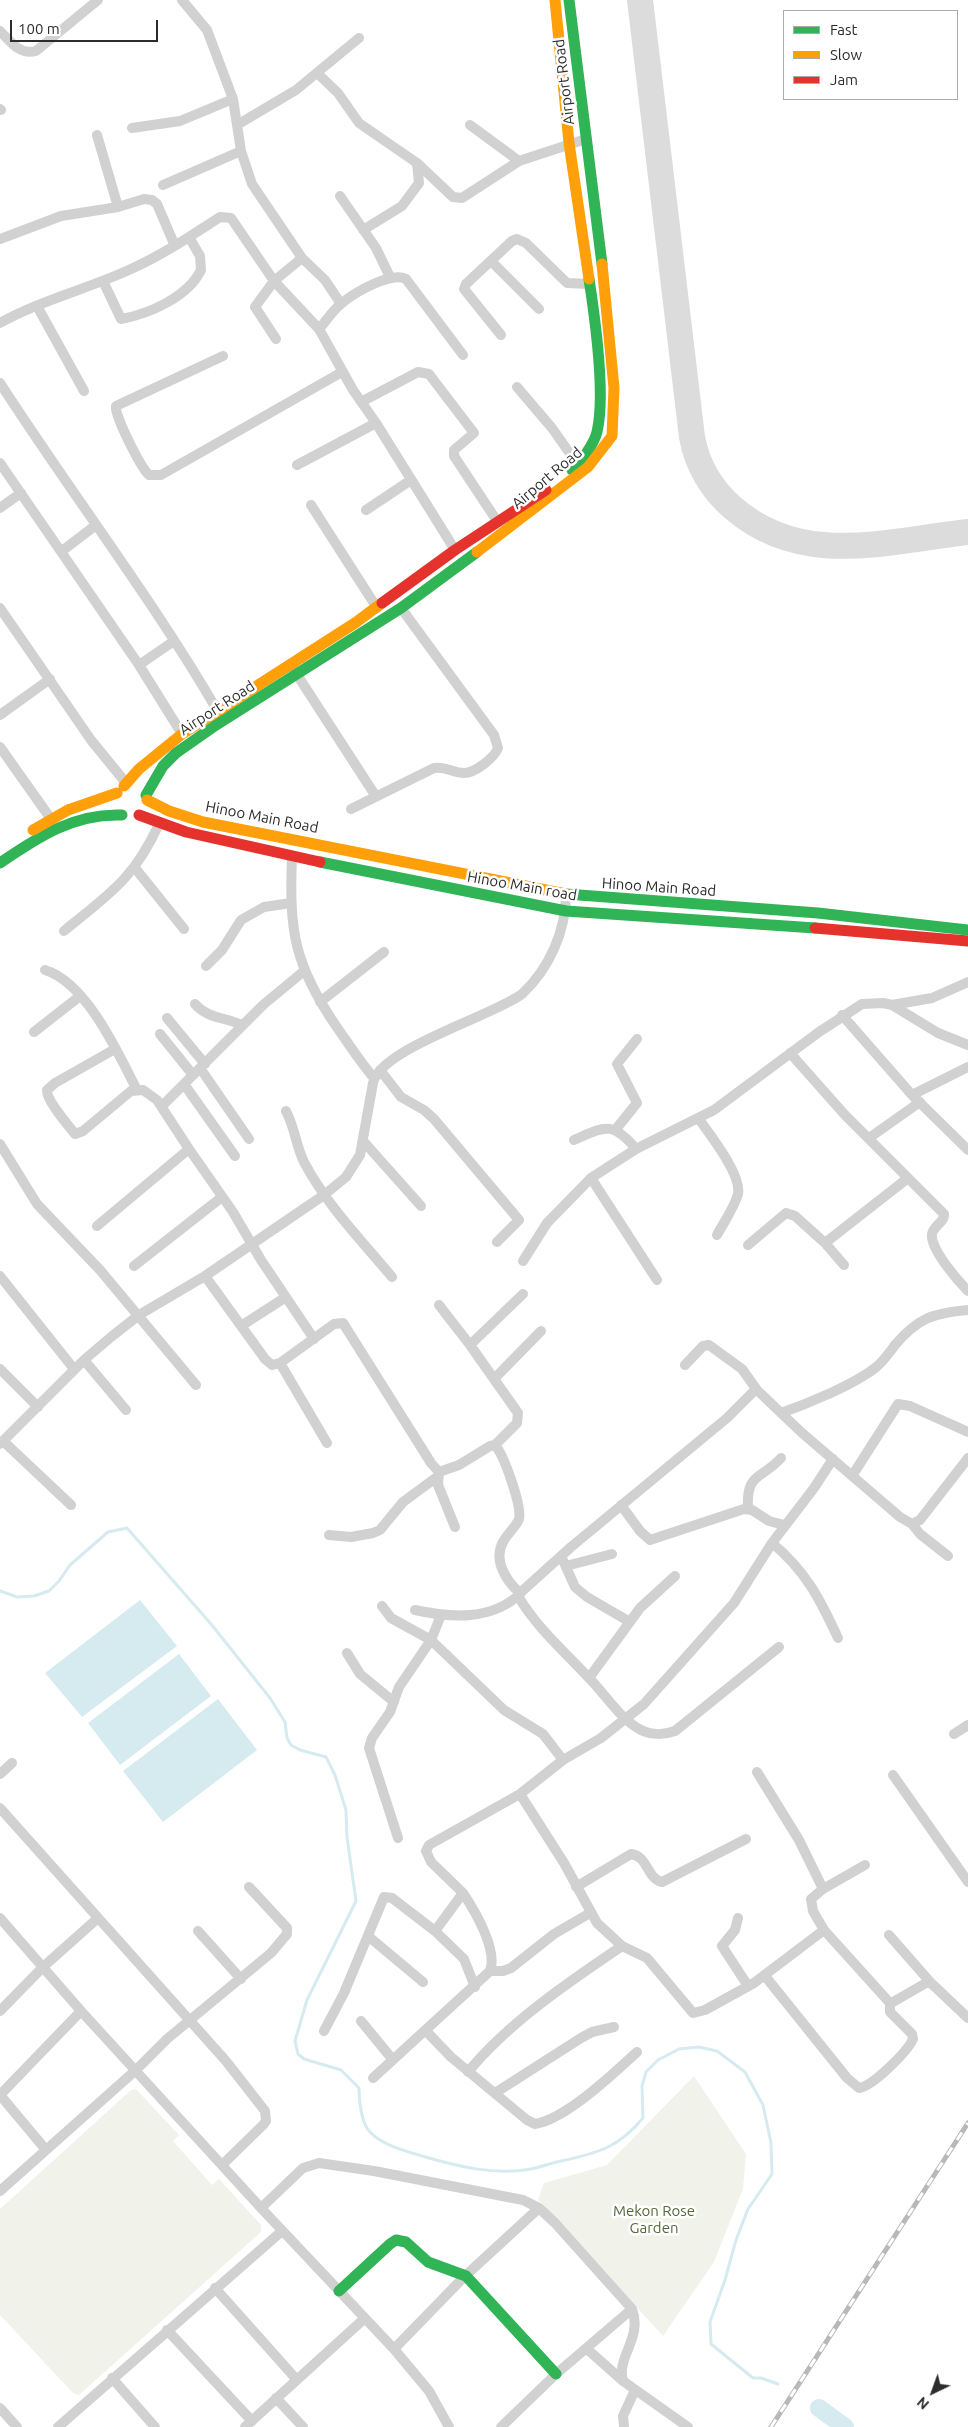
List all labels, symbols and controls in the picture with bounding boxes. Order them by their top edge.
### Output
scale bar [12,10,160,42]
legend [783,10,958,100]
text: 100 m [18,20,60,37]
text: Fast [830,21,857,38]
street label: Airport Road [550,38,578,126]
text: Slow [830,46,862,63]
text: Jam [830,71,858,88]
street label: Airport Road [508,443,586,513]
street label: Airport Road [176,677,258,739]
street label: Hinoo Main Road [204,797,320,837]
street label: Hinoo Main road [466,868,578,904]
street label: Hinoo Main Road [601,874,717,900]
park label: Mekon Rose Garden [613,2202,695,2237]
north arrow [908,2367,958,2417]
text: N [914,2394,932,2413]

